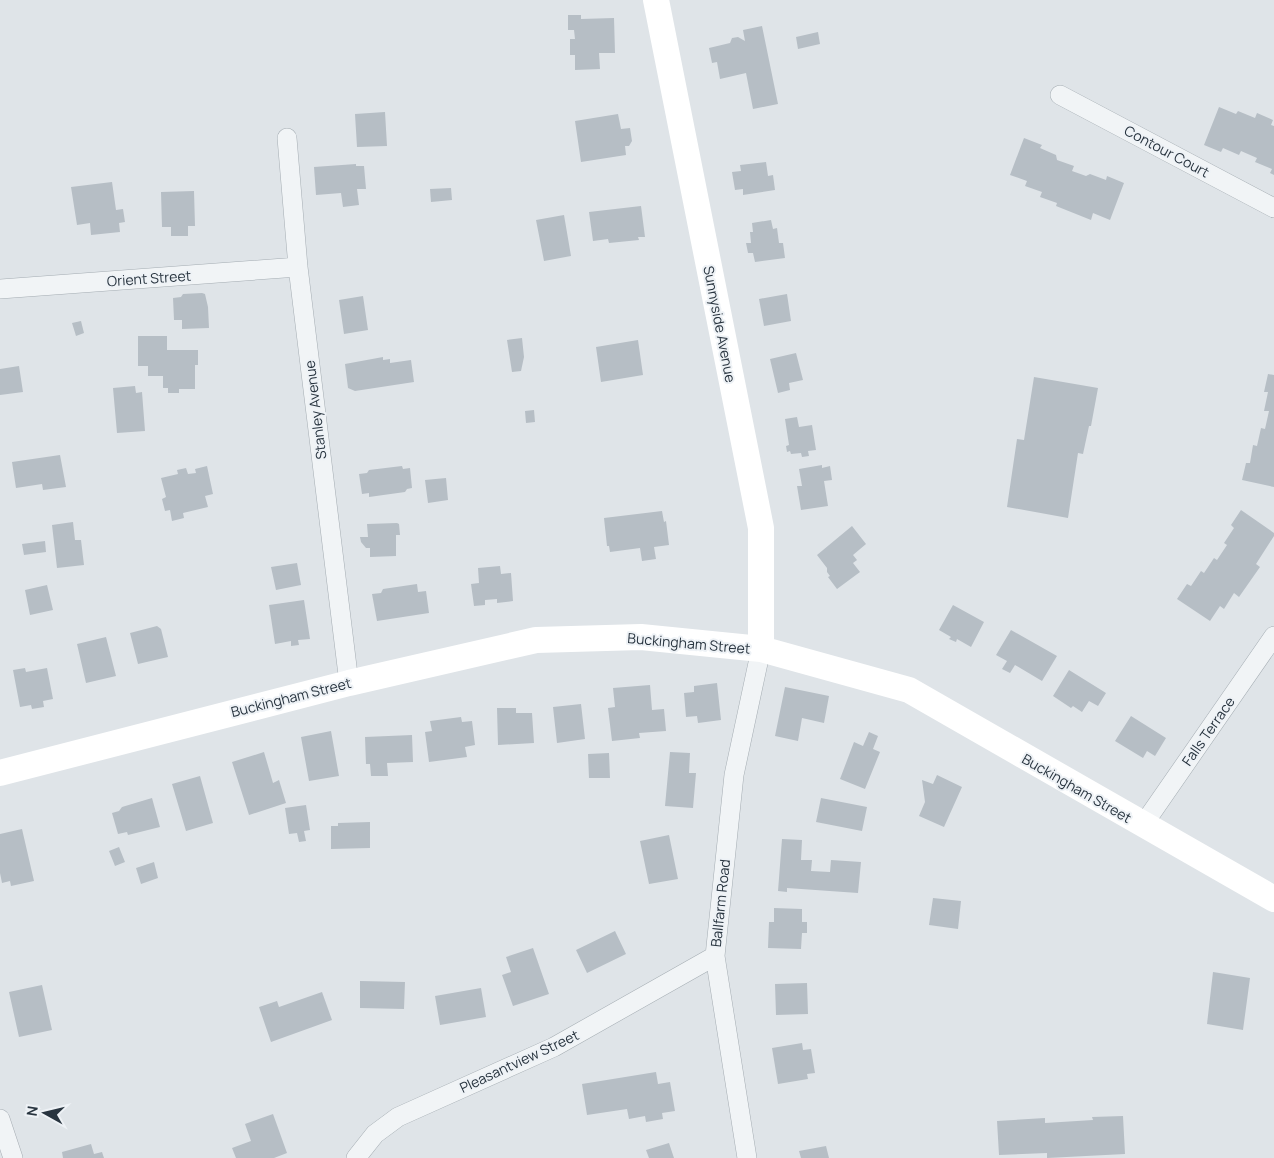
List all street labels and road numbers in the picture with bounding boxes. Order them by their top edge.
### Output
street label: Contour Court [1121,121,1213,182]
street label: Sunnyside Avenue [699,264,741,384]
street label: Orient Street [106,266,192,290]
street label: Stanley Avenue [299,359,331,461]
street label: Buckingham Street [627,628,752,658]
street label: Buckingham Street [229,673,354,721]
street label: Falls Terrace [1177,693,1239,769]
street label: Buckingham Street [1019,749,1135,827]
street label: Ballfarm Road [706,858,734,948]
street label: Pleasantview Street [456,1025,582,1097]

